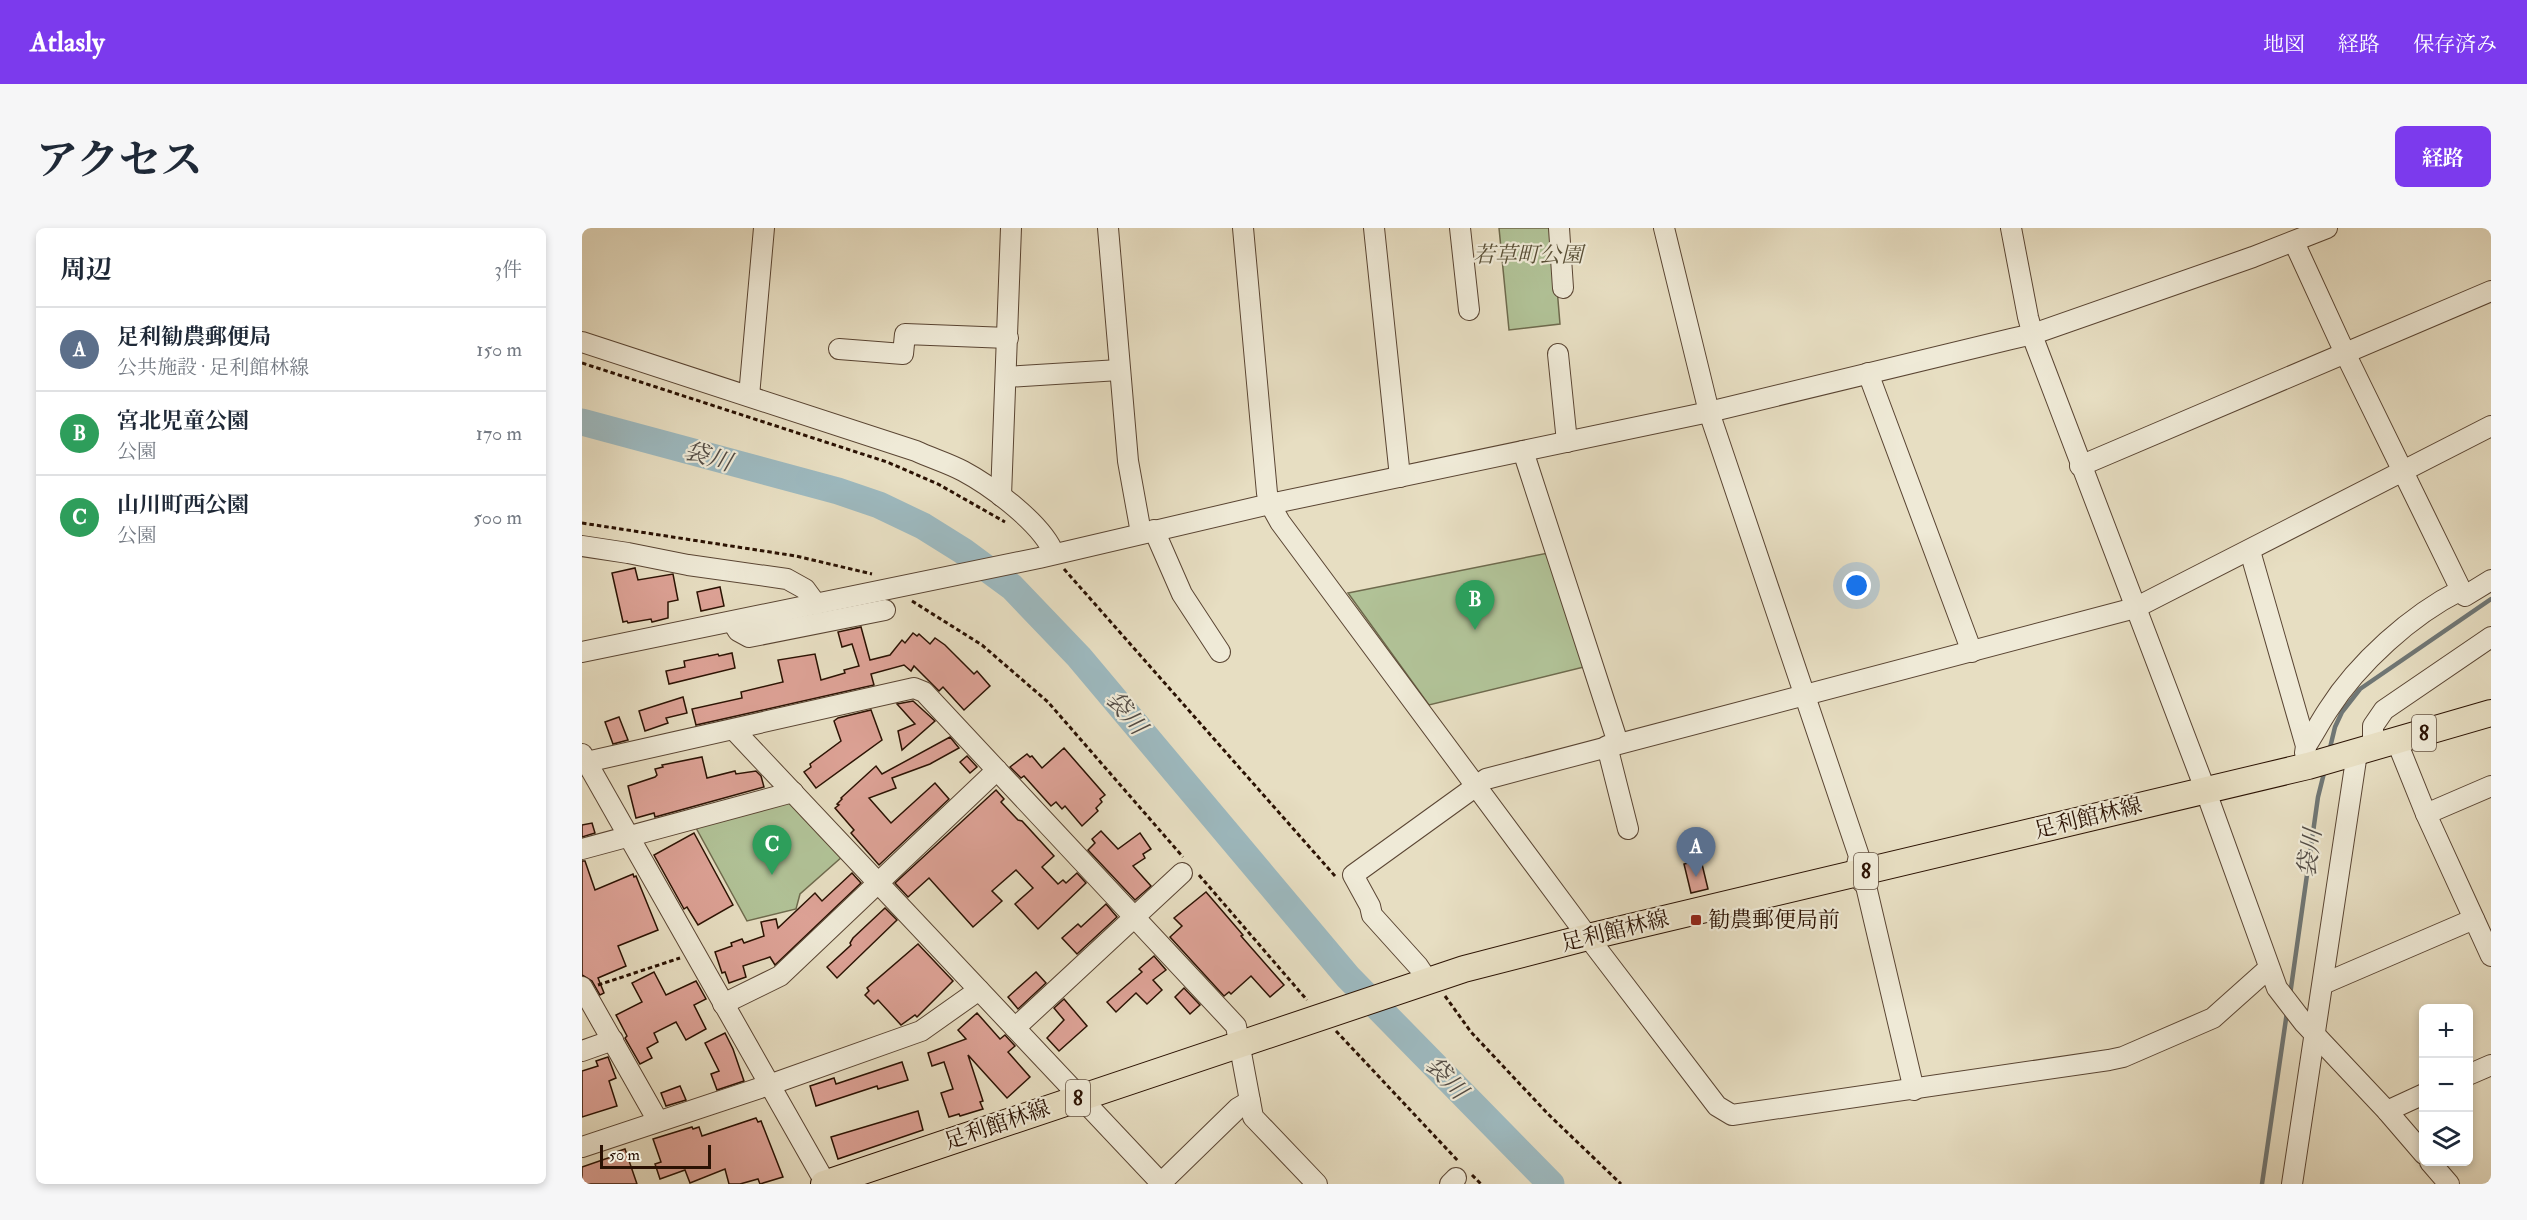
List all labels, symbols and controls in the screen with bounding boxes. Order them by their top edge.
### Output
text: Atlasly [30,25,104,60]
text: 地図 [2263,31,2305,58]
text: 経路 [2338,31,2380,58]
text: 保存済み [2413,31,2497,58]
button: 経路 [2395,126,2491,187]
text: アクセス [36,135,203,187]
park label: 若草町公園 [1473,241,1586,269]
text: 周辺 [60,254,112,286]
text: 3件 [494,257,522,282]
text: 足利勧農郵便局 [117,323,271,351]
text: A [73,337,86,362]
text: 150 m [476,337,522,362]
text: 公共施設 · 足利館林線 [117,355,309,380]
text: 宮北児童公園 [117,407,249,435]
text: B [73,421,86,446]
text: 170 m [476,421,522,446]
water label: 袋川 [681,435,738,479]
text: 公園 [117,439,157,464]
text: 山川町西公園 [117,491,249,519]
text: C [72,505,87,530]
text: 500 m [473,505,522,530]
text: 公園 [117,523,157,548]
your location [1842,571,1871,600]
pin: B [1456,580,1494,630]
water label: 袋川 [1099,685,1155,744]
road number: 8 [2412,715,2436,751]
street label: 足利館林線 [2031,791,2145,845]
water label: 袋川 [2291,824,2329,879]
pin: C [752,826,792,875]
pin: A [1676,828,1716,877]
road number: 8 [1854,853,1878,889]
street label: 足利館林線 [1558,904,1672,958]
place label: 勧農郵便局前 [1708,906,1840,934]
marker: 勧農郵便局前 [1689,913,1703,927]
map controls [2419,1004,2473,1166]
button: + [2419,1004,2473,1058]
water label: 袋川 [1418,1050,1476,1108]
button: − [2419,1058,2473,1112]
road number: 8 [1066,1080,1090,1116]
street label: 足利館林線 [940,1094,1054,1156]
button: layers [2419,1112,2473,1166]
scale bar [600,1142,711,1170]
text: 50 m [609,1145,640,1165]

